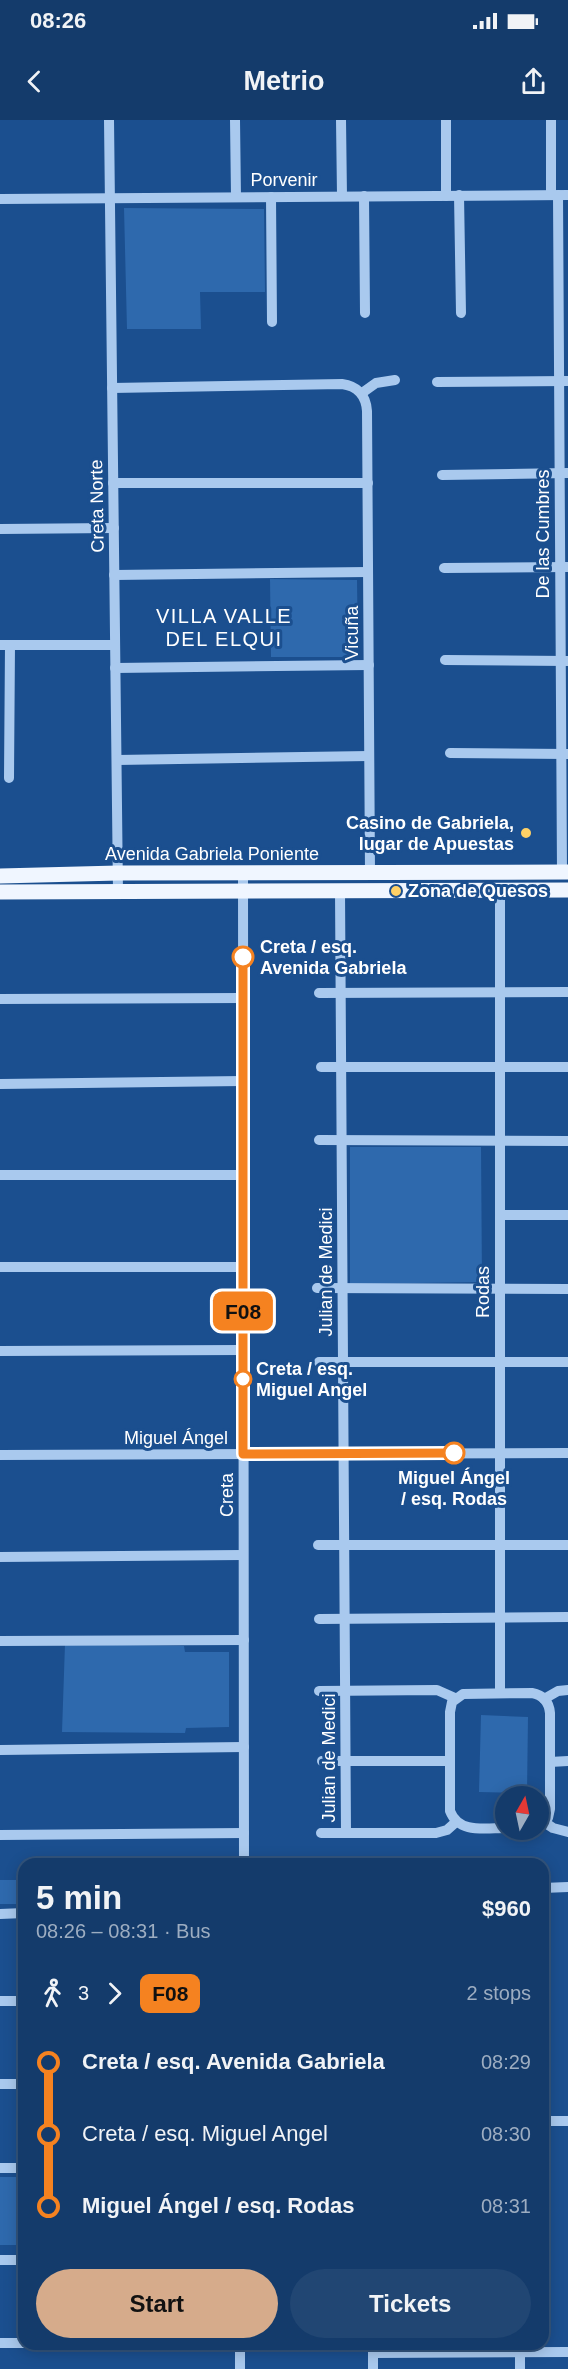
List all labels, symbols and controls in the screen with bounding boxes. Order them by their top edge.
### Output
text: 08:26 [30,8,86,33]
icon: back [18,65,51,98]
icon: share [517,65,550,98]
text: Metrio [244,66,325,96]
street label: Porvenir [250,170,318,190]
street label: Creta Norte [86,459,108,553]
street label: De las Cumbres [533,469,553,599]
district label: VILLA VALLE DEL ELQUI [156,605,292,650]
street label: Vicuña [342,605,362,660]
place label: Casino de Gabriela, lugar de Apuestas [346,813,514,854]
marker: Casino de Gabriela, lugar de Apuestas [519,826,533,840]
street label: Avenida Gabriela Poniente [105,844,319,864]
place label: Zona de Quesos [408,881,548,901]
marker: Zona de Quesos [389,884,403,898]
place label: Creta / esq. Avenida Gabriela [260,937,407,978]
marker: Creta / esq. Avenida Gabriela [232,946,254,968]
street label: Julian de Medici [316,1207,336,1337]
street label: Rodas [473,1266,493,1318]
line badge: F08 [208,1292,278,1330]
text: F08 [225,1300,261,1323]
place label: Creta / esq. Miguel Angel [256,1359,367,1400]
marker: Creta / esq. Miguel Angel [234,1370,252,1388]
street label: Miguel Ángel [124,1428,228,1448]
marker: Miguel Ángel / esq. Rodas [443,1442,465,1464]
place label: Miguel Ángel / esq. Rodas [398,1467,510,1509]
street label: Creta [217,1472,237,1517]
street label: Julian de Medici [319,1693,339,1823]
north arrow [495,1786,549,1840]
map controls [495,1786,549,1840]
text: 5 min [36,1879,122,1916]
text: $960 [482,1896,531,1921]
text: 08:26 – 08:31 · Bus [36,1920,211,1942]
icon: walk [36,1977,69,2010]
icon: forward [98,1977,131,2010]
text: 3 [78,1982,89,2004]
text: F08 [152,1982,188,2005]
text: 2 stops [467,1982,531,2004]
text: Creta / esq. Avenida Gabriela [82,2049,385,2074]
text: 08:29 [481,2051,531,2073]
text: Creta / esq. Miguel Angel [82,2121,328,2146]
text: 08:30 [481,2123,531,2145]
text: Miguel Ángel / esq. Rodas [82,2193,355,2218]
text: 08:31 [481,2195,531,2217]
button: Start [36,2269,278,2338]
button: Tickets [290,2269,531,2338]

